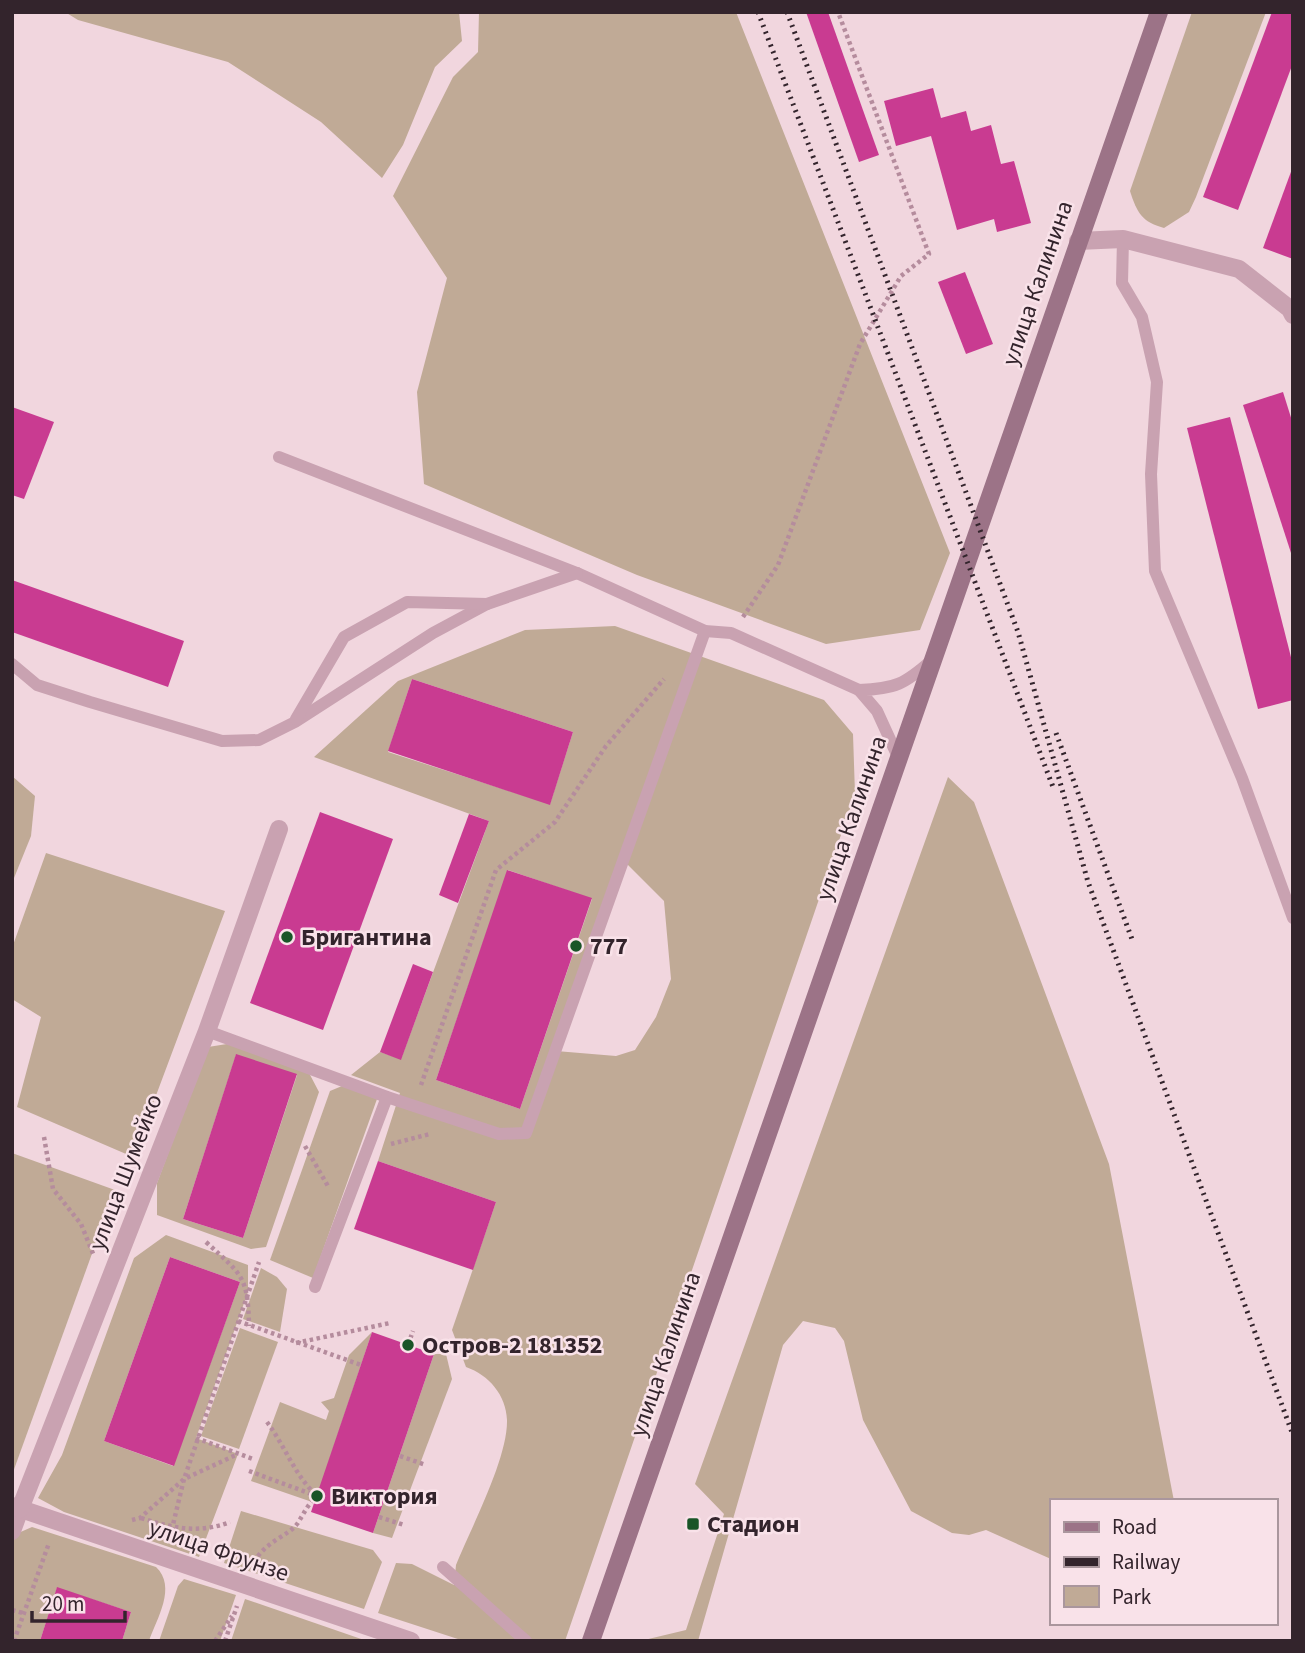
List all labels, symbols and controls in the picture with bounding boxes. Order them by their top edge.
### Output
street label: улица Калинина [993,196,1082,370]
street label: улица Калинина [807,731,896,905]
place label: Бригантина [301,920,432,955]
marker: Бригантина [279,929,295,945]
place label: 777 [590,929,628,964]
marker: 777 [568,938,584,954]
street label: улица Шумейко [80,1089,171,1256]
street label: улица Калинина [621,1267,710,1441]
place label: Остров-2 181352 [422,1328,602,1363]
marker: Остров-2 181352 [400,1337,416,1353]
place label: Виктория [331,1479,438,1514]
marker: Виктория [309,1488,325,1504]
legend [1050,1499,1277,1625]
place label: Стадион [707,1507,799,1542]
street label: улица Фрунзе [144,1510,294,1591]
text: Road [1112,1512,1157,1542]
marker: Стадион [685,1516,701,1532]
text: Railway [1112,1547,1180,1577]
scale bar [32,1580,124,1624]
text: Park [1112,1582,1152,1612]
text: 20 m [42,1589,84,1619]

